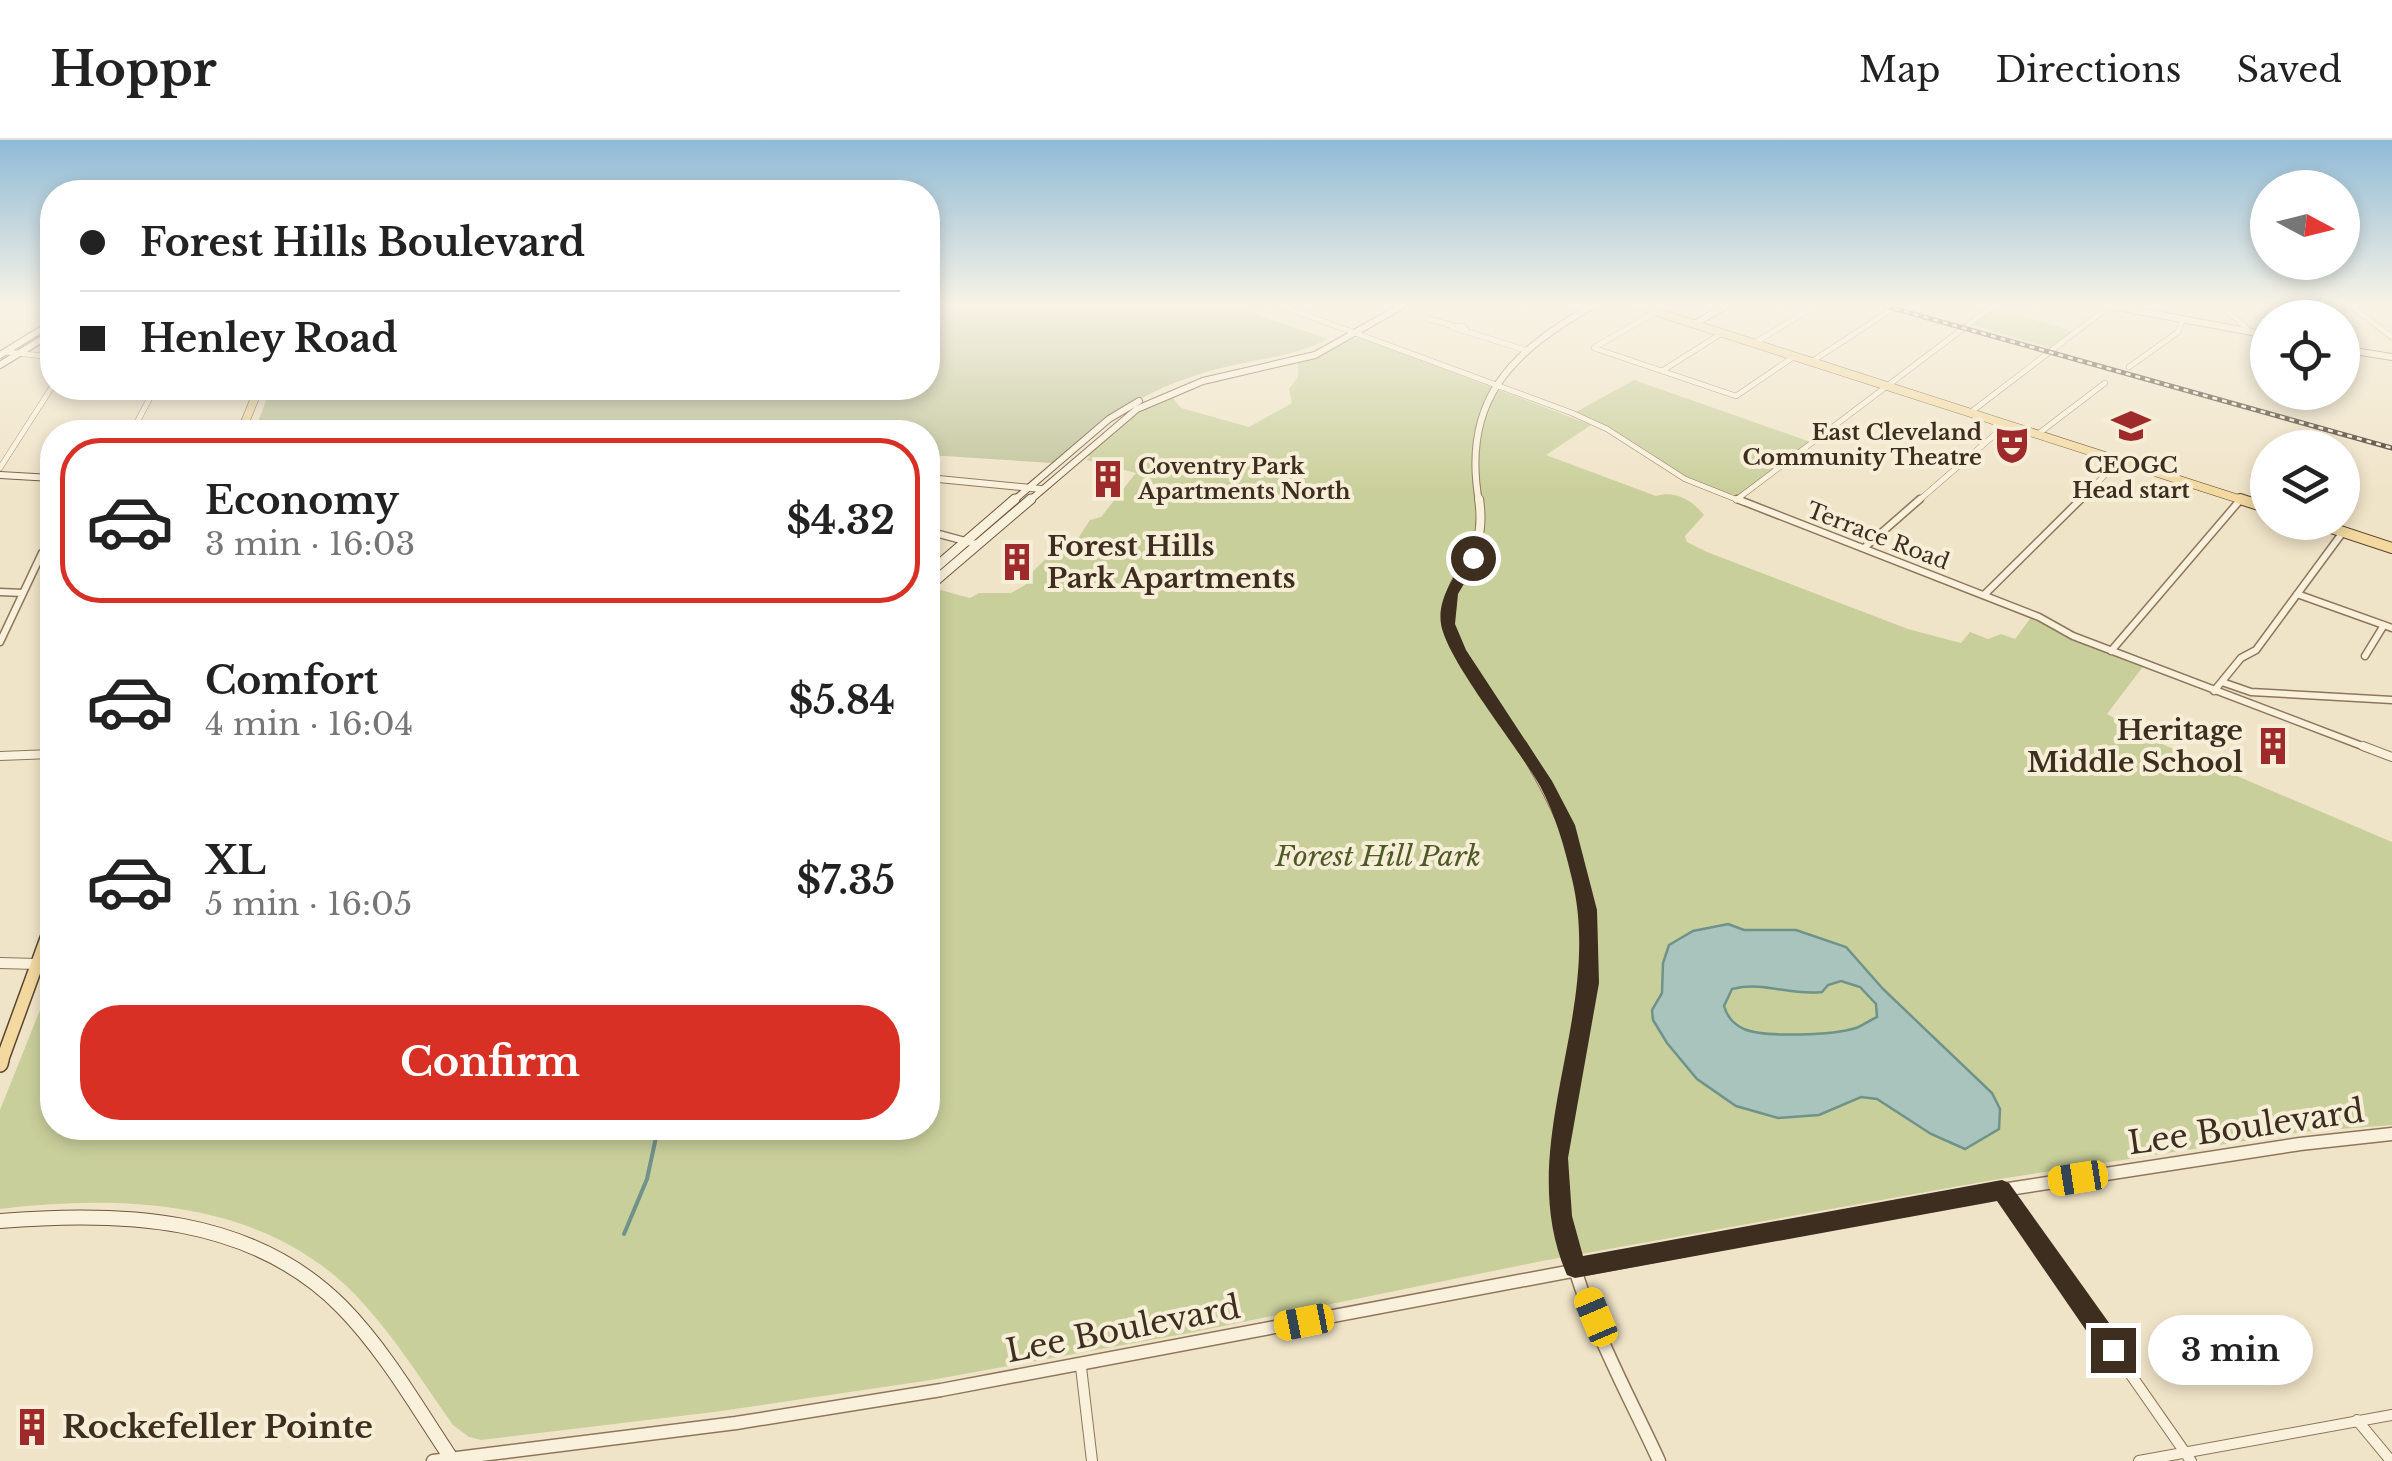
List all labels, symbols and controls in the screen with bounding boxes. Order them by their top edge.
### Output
text: Hoppr [50,39,217,99]
text: Map [1859,48,1940,91]
text: Directions [1995,48,2181,91]
text: Saved [2236,48,2342,91]
north arrow [2250,170,2360,280]
map controls [2250,170,2360,540]
text: Forest Hills Boulevard [140,219,585,266]
button: locate [2250,300,2360,410]
text: Henley Road [140,315,398,362]
school or university icon: CEOGC Head start [2110,405,2152,447]
place label: East Cleveland Community Theatre [1743,419,1982,471]
theatre icon: East Cleveland Community Theatre [1991,424,2033,466]
button: layers [2250,430,2360,540]
place label: CEOGC Head start [2072,452,2190,504]
place label: Coventry Park Apartments North [1137,453,1351,505]
building icon: Coventry Park Apartments North [1087,458,1129,500]
icon: car [85,476,175,566]
text: Economy [205,477,399,524]
street label: Terrace Road [1803,496,1953,576]
text: $4.32 [786,497,895,544]
text: 3 min · 16:03 [205,524,415,564]
place label: Forest Hills Park Apartments [1047,529,1296,596]
route start [1451,536,1496,581]
building icon: Forest Hills Park Apartments [996,541,1038,583]
icon: car [85,656,175,746]
text: Comfort [205,657,378,704]
text: $5.84 [789,677,895,724]
text: 4 min · 16:04 [205,704,413,744]
place label: Heritage Middle School [2027,713,2243,780]
building icon: Heritage Middle School [2252,725,2294,767]
icon: car [85,836,175,926]
text: XL [205,837,266,884]
park label: Forest Hill Park [1274,839,1481,874]
text: $7.35 [796,857,895,904]
text: 5 min · 16:05 [205,884,412,924]
button: Confirm [80,1005,900,1120]
street label: Lee Boulevard [2125,1091,2367,1163]
car [2046,1158,2110,1198]
car [1570,1284,1622,1350]
street label: Lee Boulevard [1002,1287,1244,1371]
car [1272,1302,1336,1342]
callout: 3 min [2148,1315,2313,1385]
route end [2091,1328,2136,1373]
text: 3 min [2181,1330,2280,1370]
building icon: Rockefeller Pointe [11,1406,53,1448]
place label: Rockefeller Pointe [62,1407,373,1447]

